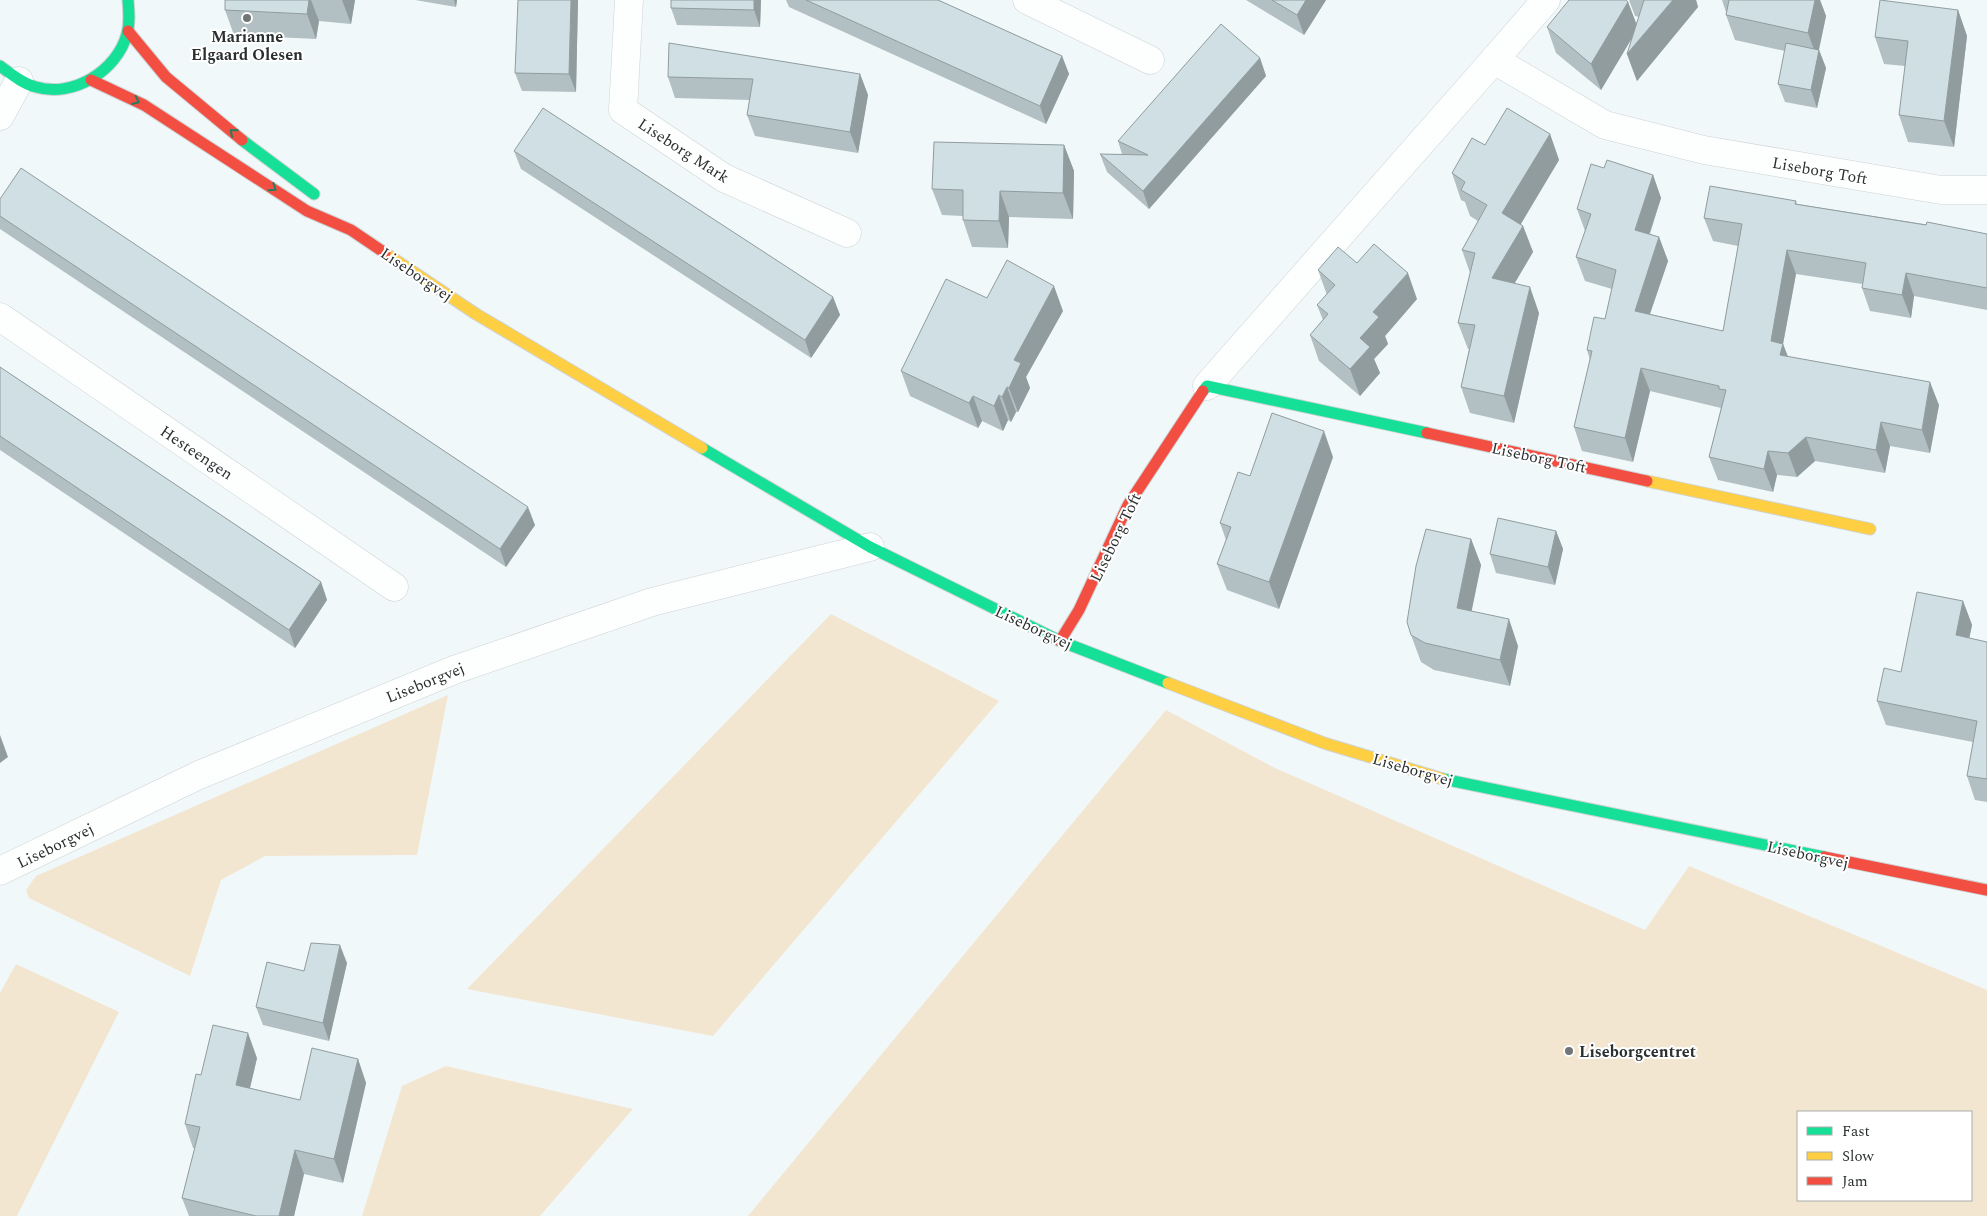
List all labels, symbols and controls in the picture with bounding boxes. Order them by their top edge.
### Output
marker: Marianne Elgaard Olesen [241,12,253,24]
place label: Marianne Elgaard Olesen [191,25,303,67]
one-way arrow [131,94,140,105]
street label: Liseborg Mark [633,112,734,190]
one-way arrow [229,129,238,138]
street label: Liseborg Toft [1770,151,1869,191]
one-way arrow [267,182,276,191]
street label: Liseborgvej [375,242,458,308]
street label: Hesteengen [155,420,238,486]
street label: Liseborg Toft [1489,436,1588,480]
street label: Liseborg Toft [1084,489,1148,586]
street label: Liseborgvej [991,599,1076,656]
street label: Liseborgvej [382,656,468,710]
street label: Liseborgvej [1370,747,1456,793]
street label: Liseborgvej [13,817,98,875]
street label: Liseborgvej [1765,835,1851,875]
place label: Liseborgcentret [1579,1040,1696,1064]
marker: Liseborgcentret [1563,1045,1575,1057]
legend [1797,1111,1972,1201]
text: Fast [1842,1120,1870,1143]
text: Slow [1842,1145,1874,1168]
text: Jam [1842,1170,1868,1193]

